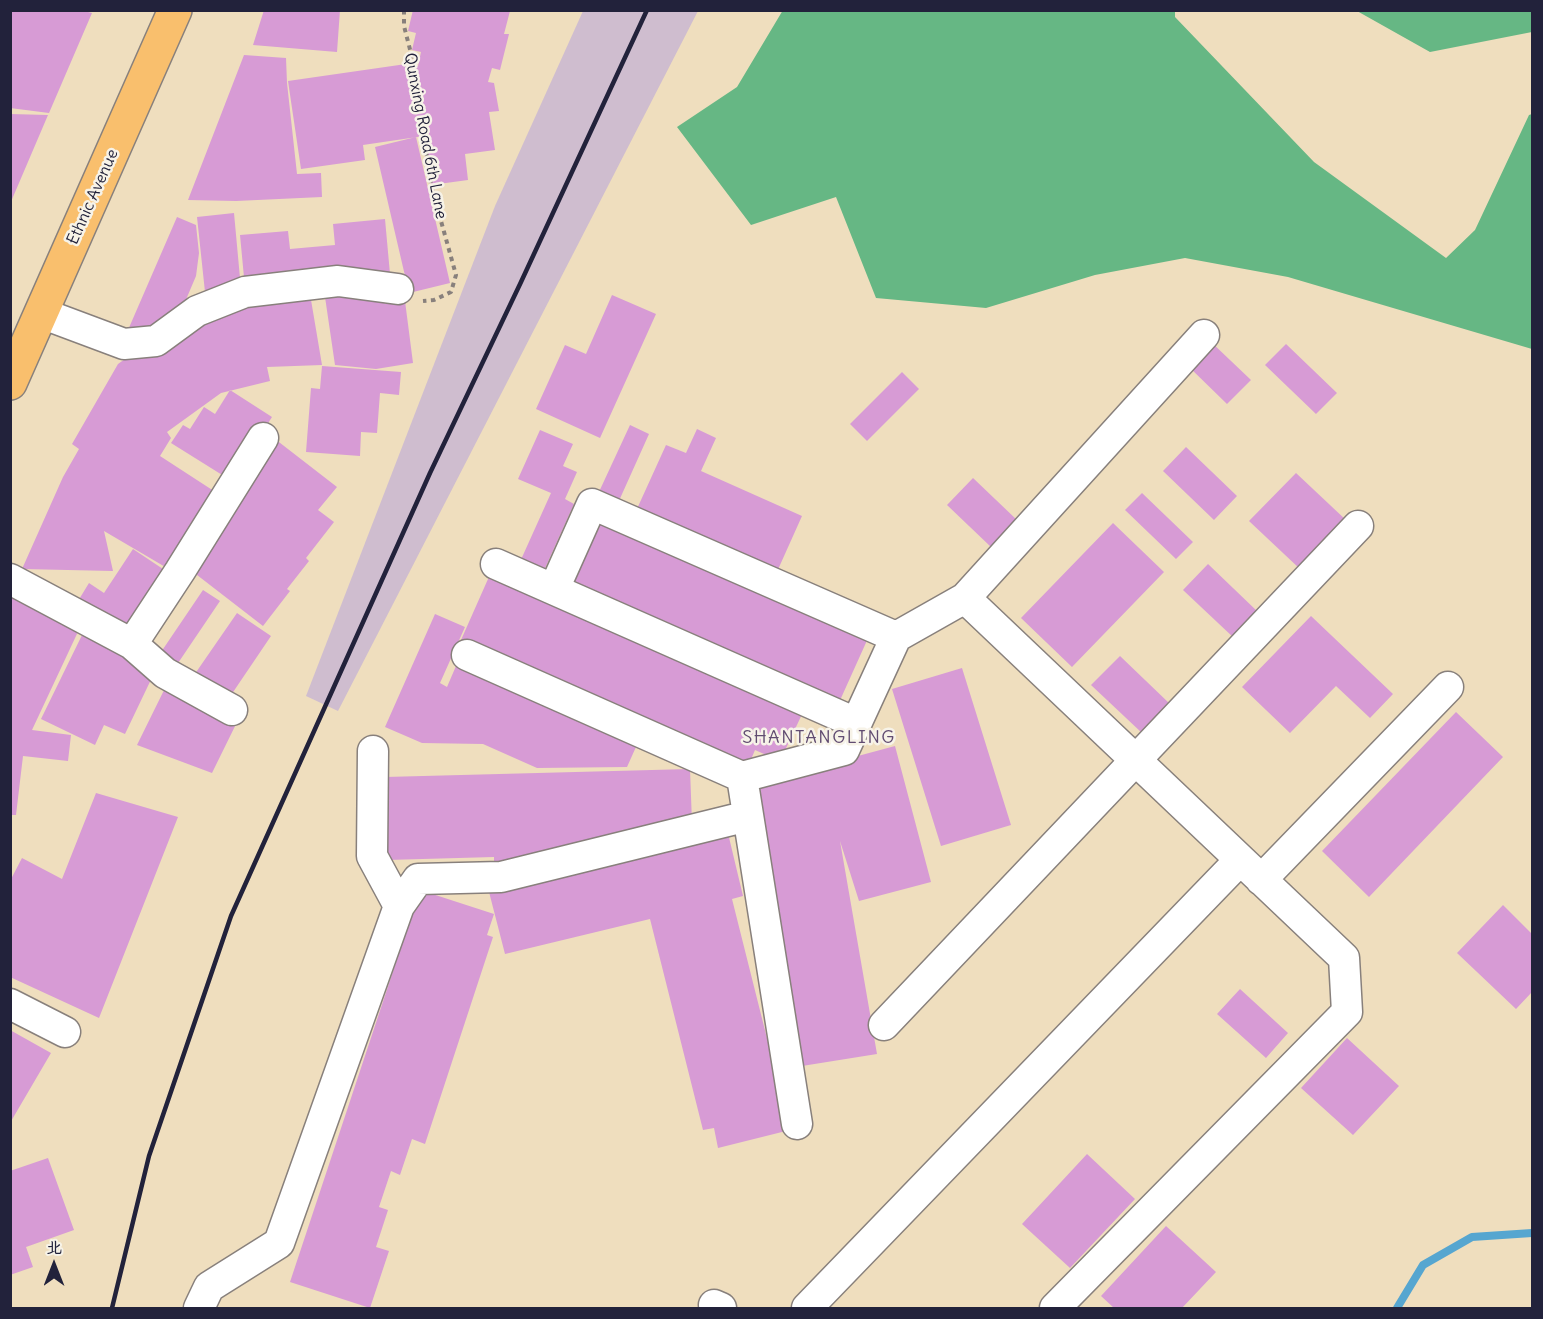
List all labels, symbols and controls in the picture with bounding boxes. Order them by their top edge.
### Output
street label: Qunxing Road 6th Lane [399,51,451,221]
street label: Ethnic Avenue [63,146,123,248]
district label: SHANTANGLING [742,727,896,749]
north arrow [24,1235,84,1295]
text: 北 [46,1237,62,1257]

